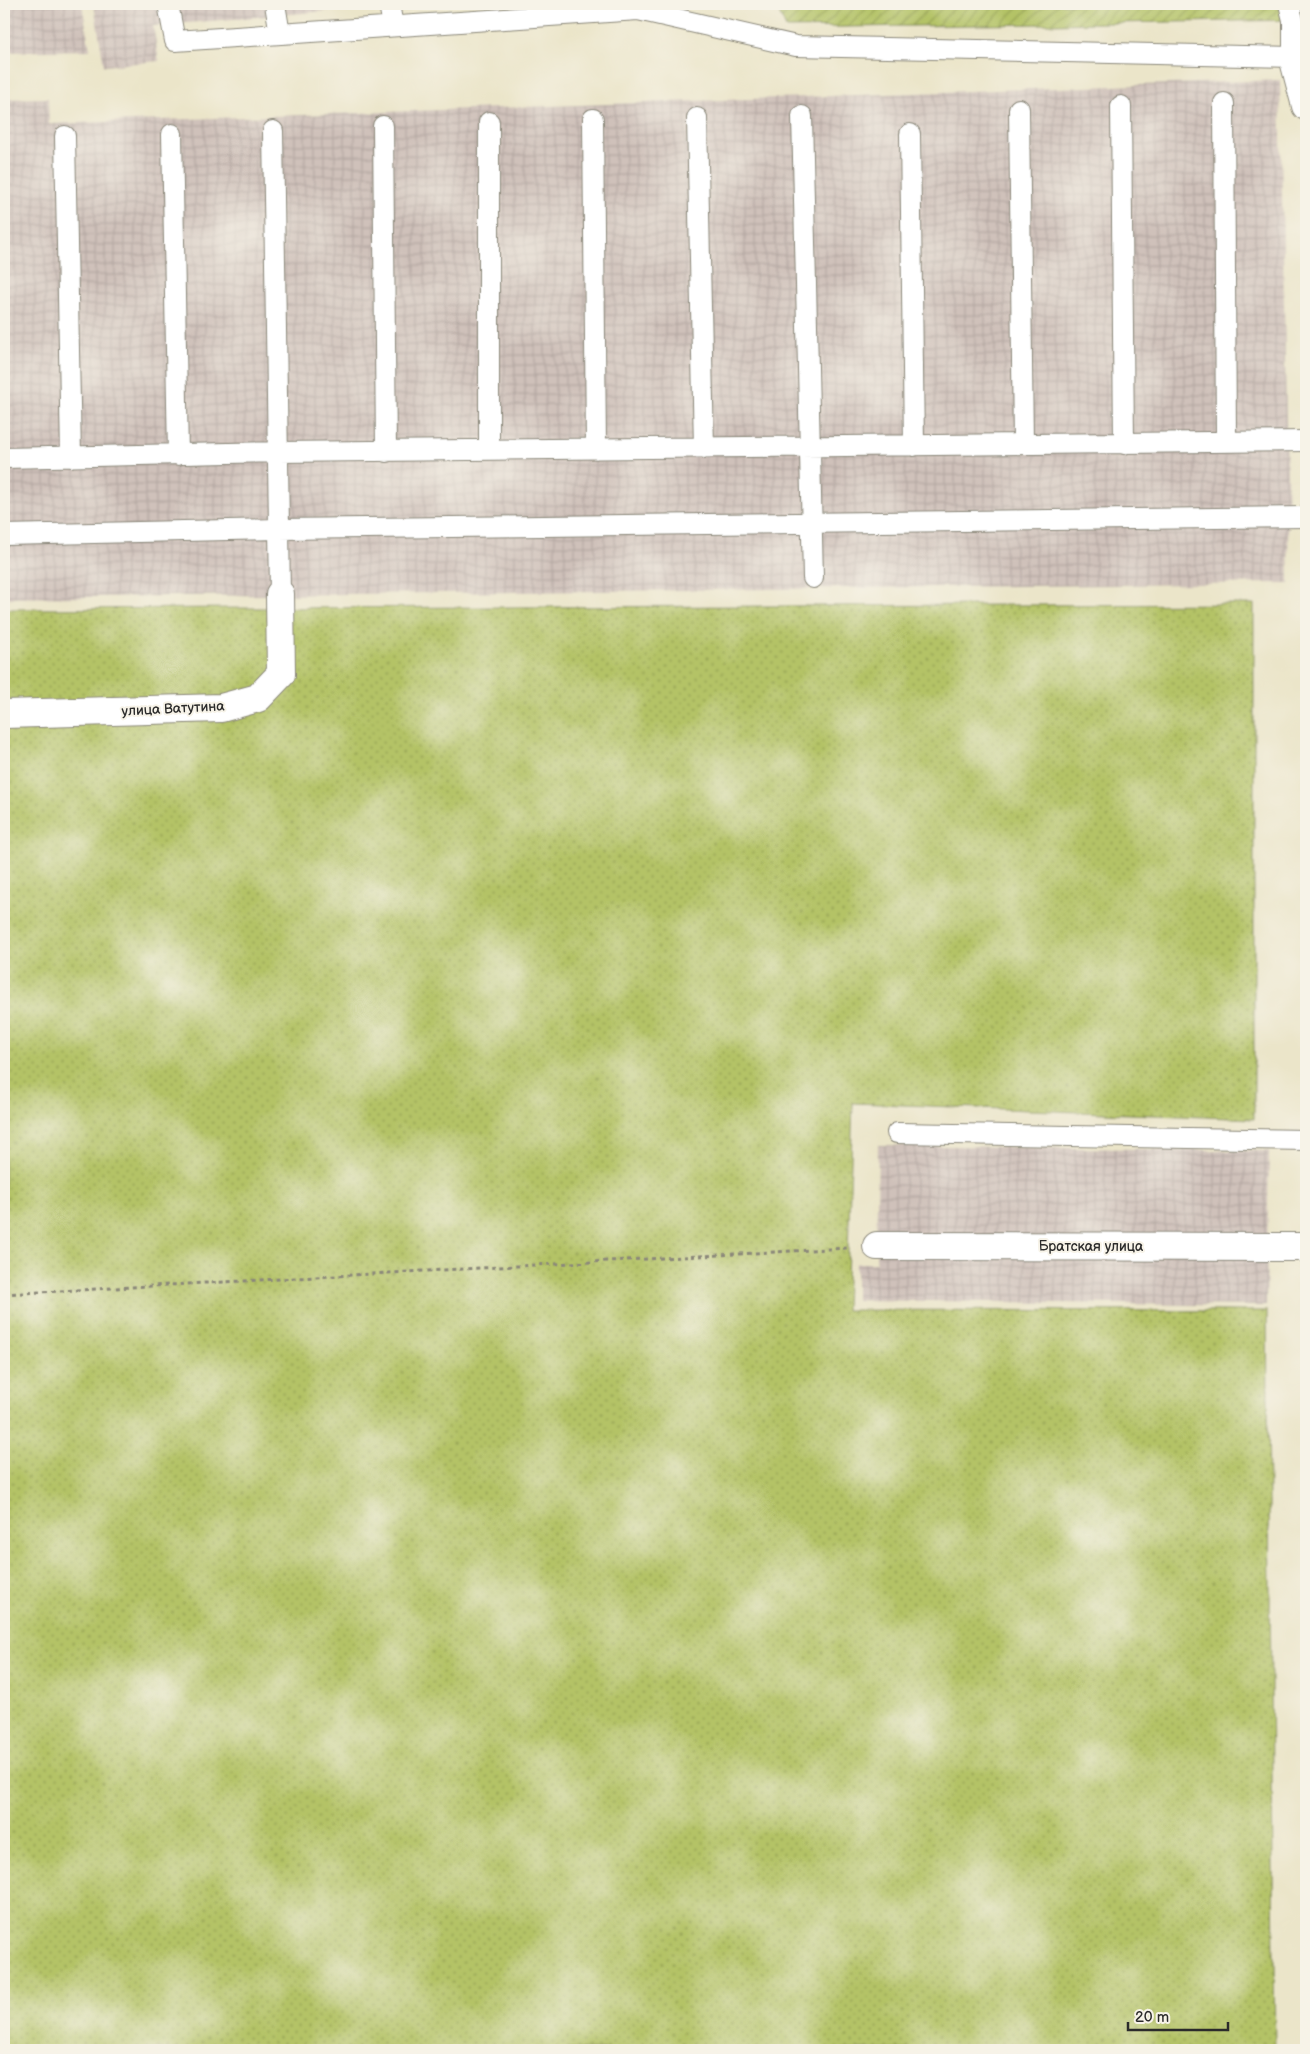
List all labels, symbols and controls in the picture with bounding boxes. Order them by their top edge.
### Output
street label: улица Ватутина [121,697,226,720]
street label: Братская улица [1039,1238,1144,1255]
scale bar [1128,1999,1228,2031]
text: 20 m [1135,2008,1169,2027]

